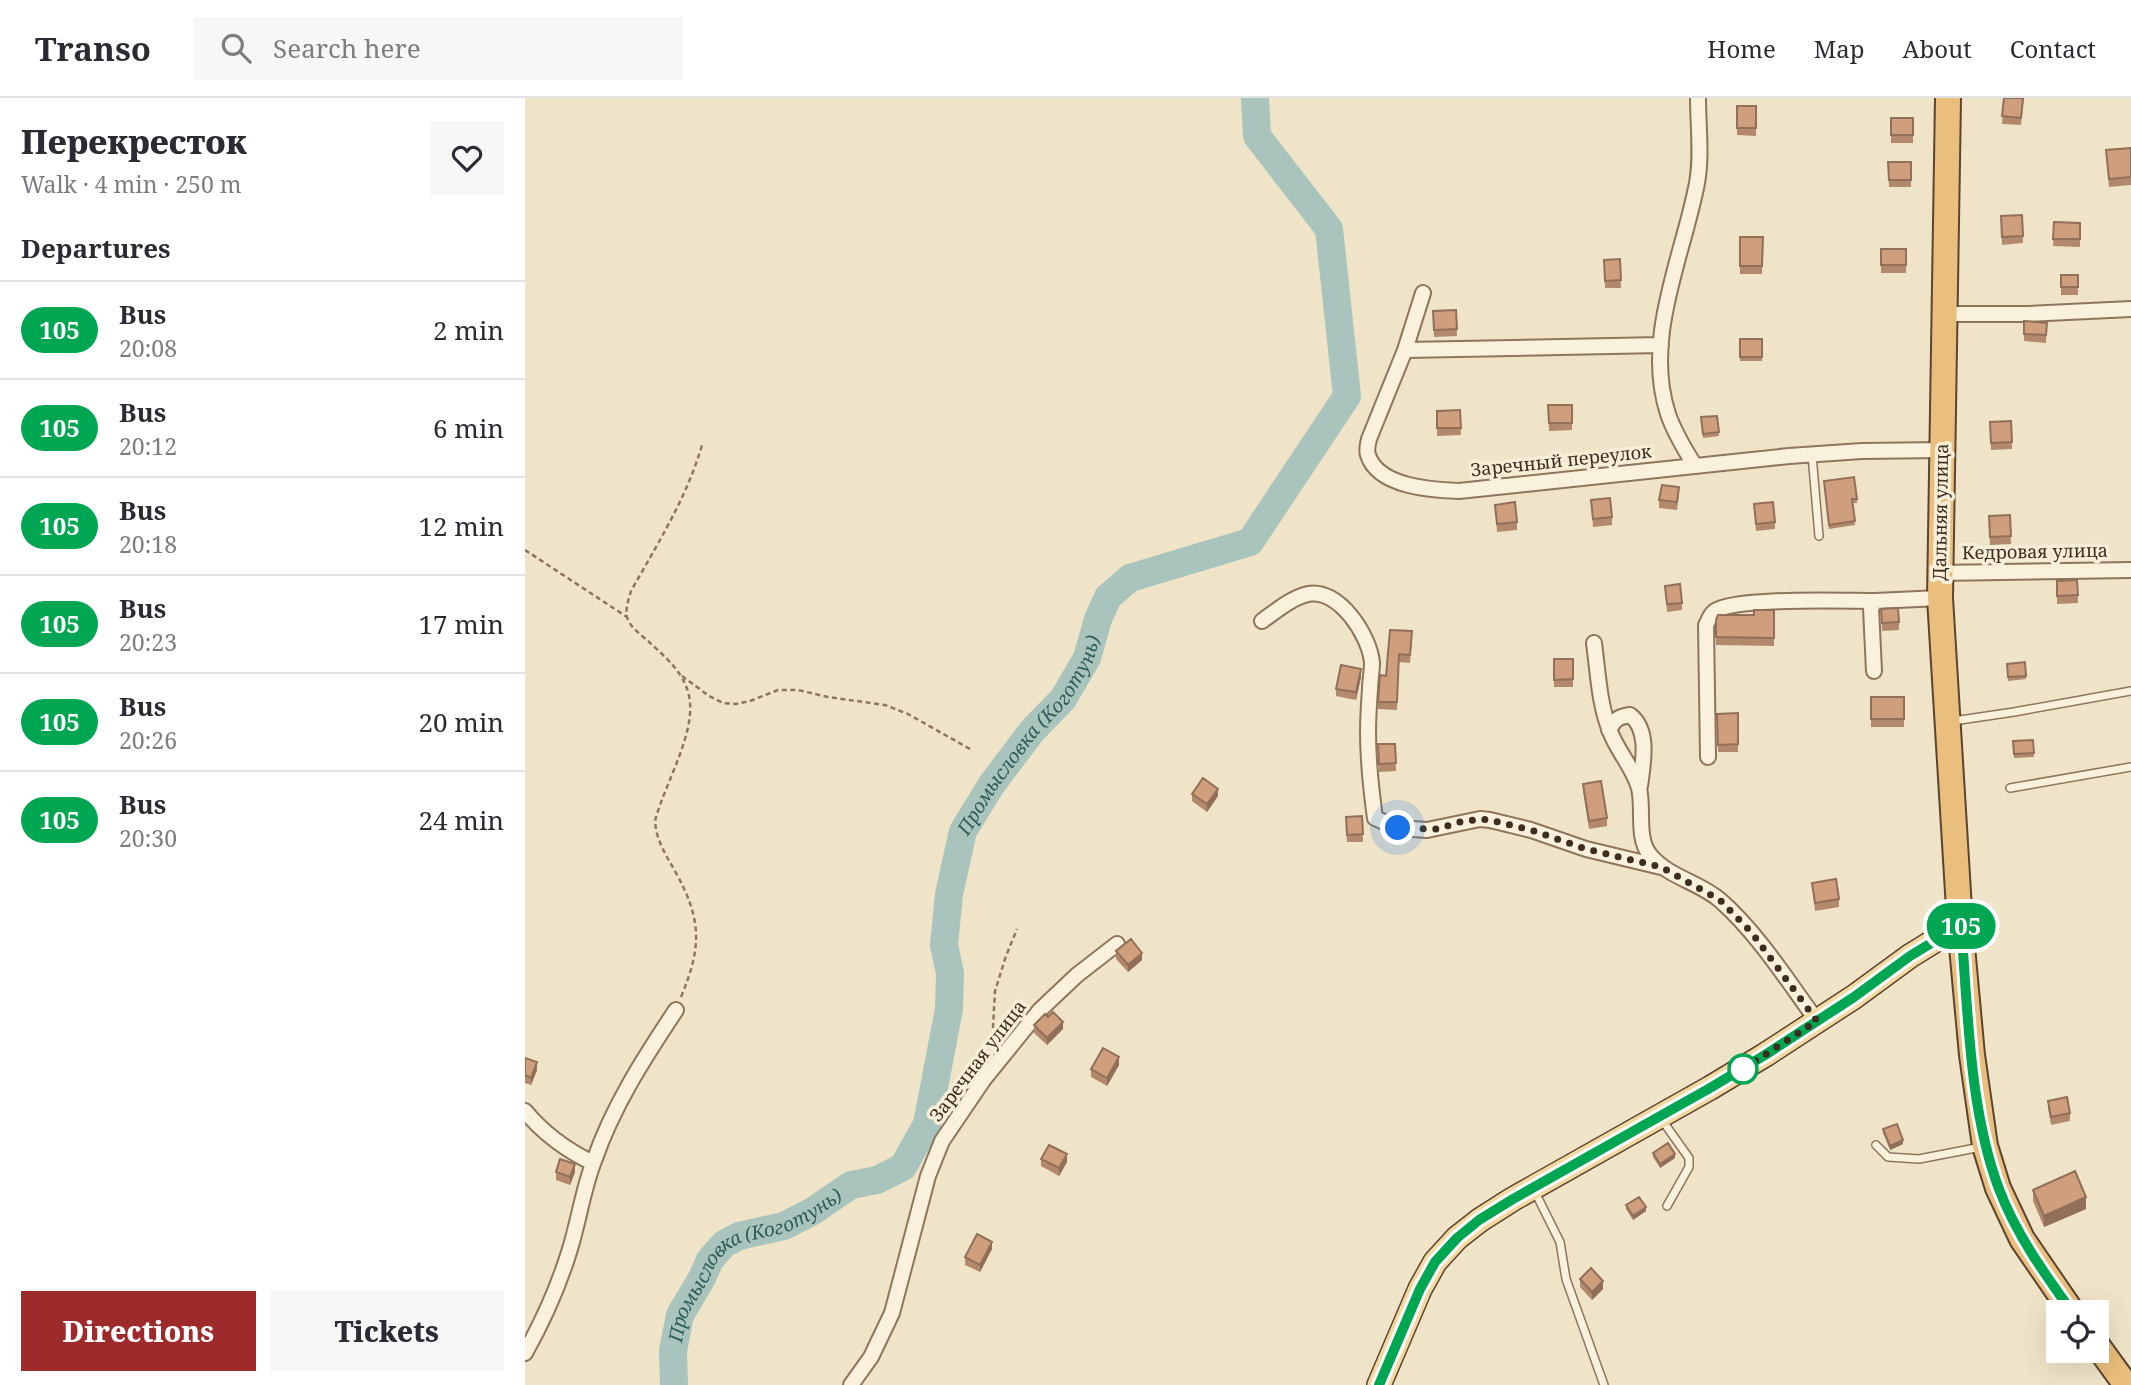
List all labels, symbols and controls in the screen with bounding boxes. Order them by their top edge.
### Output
search box [193,17,683,80]
text: Transo [35,26,151,71]
icon: search [217,29,255,67]
text: Search here [273,30,421,66]
text: Home [1707,32,1776,65]
text: Map [1814,32,1865,65]
text: About [1903,32,1972,65]
text: Contact [2010,32,2096,65]
text: Перекресток [21,119,247,164]
button: heart [430,121,504,195]
text: Walk · 4 min · 250 m [21,168,241,200]
text: Departures [21,230,171,266]
text: Bus [119,296,166,332]
text: 2 min [433,312,504,348]
text: 105 [39,313,80,346]
text: 20:08 [119,332,177,364]
text: Bus [119,394,166,430]
text: 6 min [433,410,504,446]
text: 105 [39,411,80,444]
text: 20:12 [119,430,177,462]
street label: Заречный переулок [1469,439,1653,481]
street label: Дальняя улица [1927,443,1953,581]
text: Bus [119,492,166,528]
text: 12 min [419,508,504,544]
text: 105 [39,509,80,542]
text: 20:18 [119,528,177,560]
street label: Кедровая улица [1962,538,2108,564]
text: Bus [119,590,166,626]
text: 17 min [419,606,504,642]
text: 105 [39,607,80,640]
text: 20:23 [119,626,177,658]
water label: Промысловка (Коготунь) [950,632,1106,841]
text: Bus [119,688,166,724]
text: 20 min [419,704,504,740]
text: 105 [39,705,80,738]
text: 20:26 [119,724,177,756]
text: Bus [119,786,166,822]
text: 24 min [419,802,504,838]
text: 105 [39,803,80,836]
your location [1380,810,1415,845]
text: 20:30 [119,822,177,854]
line badge: 105 [1921,903,2001,949]
text: 105 [1941,909,1981,942]
street label: Заречная улица [924,995,1031,1126]
unlabelled marker [1728,1054,1758,1084]
water label: Промысловка (Коготунь) [662,1182,847,1345]
button: Directions [21,1291,256,1371]
button: Tickets [270,1291,504,1371]
map controls [2046,1300,2109,1363]
button: locate [2046,1300,2109,1363]

